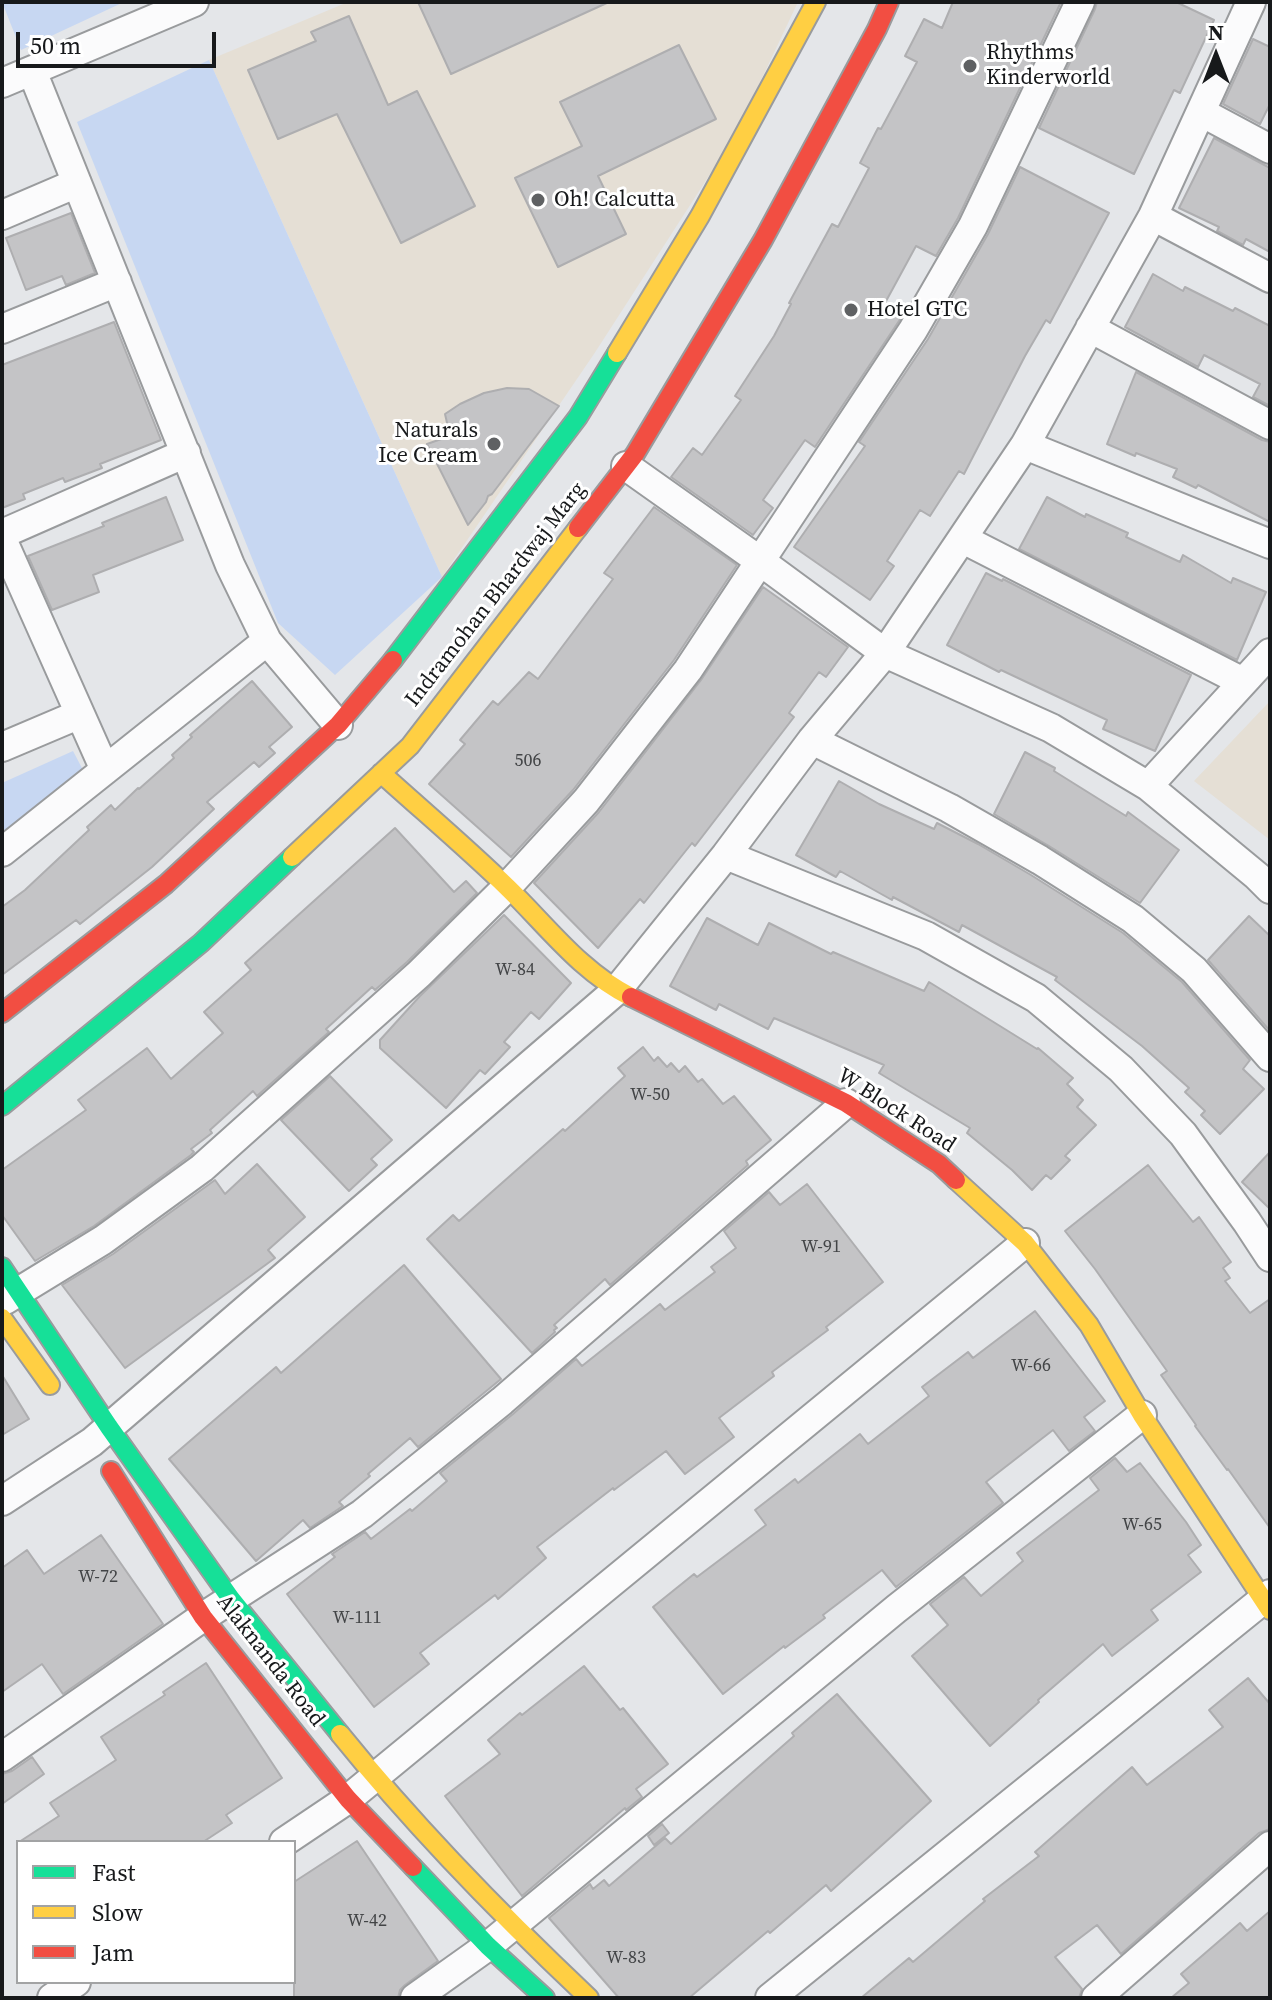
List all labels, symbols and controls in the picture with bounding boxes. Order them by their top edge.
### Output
scale bar [20,16,220,66]
north arrow [1176,16,1256,96]
text: N [1208,17,1224,47]
text: 50 m [30,29,81,62]
place label: Rhythms Kinderworld [986,40,1110,92]
marker: Rhythms Kinderworld [961,57,979,75]
place label: Oh! Calcutta [554,187,675,213]
marker: Oh! Calcutta [529,191,547,209]
place label: Hotel GTC [867,297,967,323]
marker: Hotel GTC [842,301,860,319]
place label: Naturals Ice Cream [378,418,478,470]
marker: Naturals Ice Cream [485,435,503,453]
street label: Indramohan Bhardwaj Marg [400,477,592,713]
house number: 506 [515,750,541,772]
house number: W-84 [495,959,535,981]
street label: W Block Road [832,1063,960,1159]
house number: W-50 [630,1084,670,1106]
house number: W-91 [801,1236,841,1258]
house number: W-66 [1011,1355,1051,1377]
house number: W-65 [1122,1514,1162,1536]
house number: W-72 [78,1566,118,1588]
street label: Alaknanda Road [210,1590,330,1732]
house number: W-111 [333,1607,381,1629]
legend [16,1840,296,1984]
text: Fast [92,1856,135,1889]
text: Slow [92,1896,143,1929]
house number: W-42 [347,1910,387,1932]
text: Jam [92,1936,134,1969]
house number: W-83 [606,1947,646,1969]

